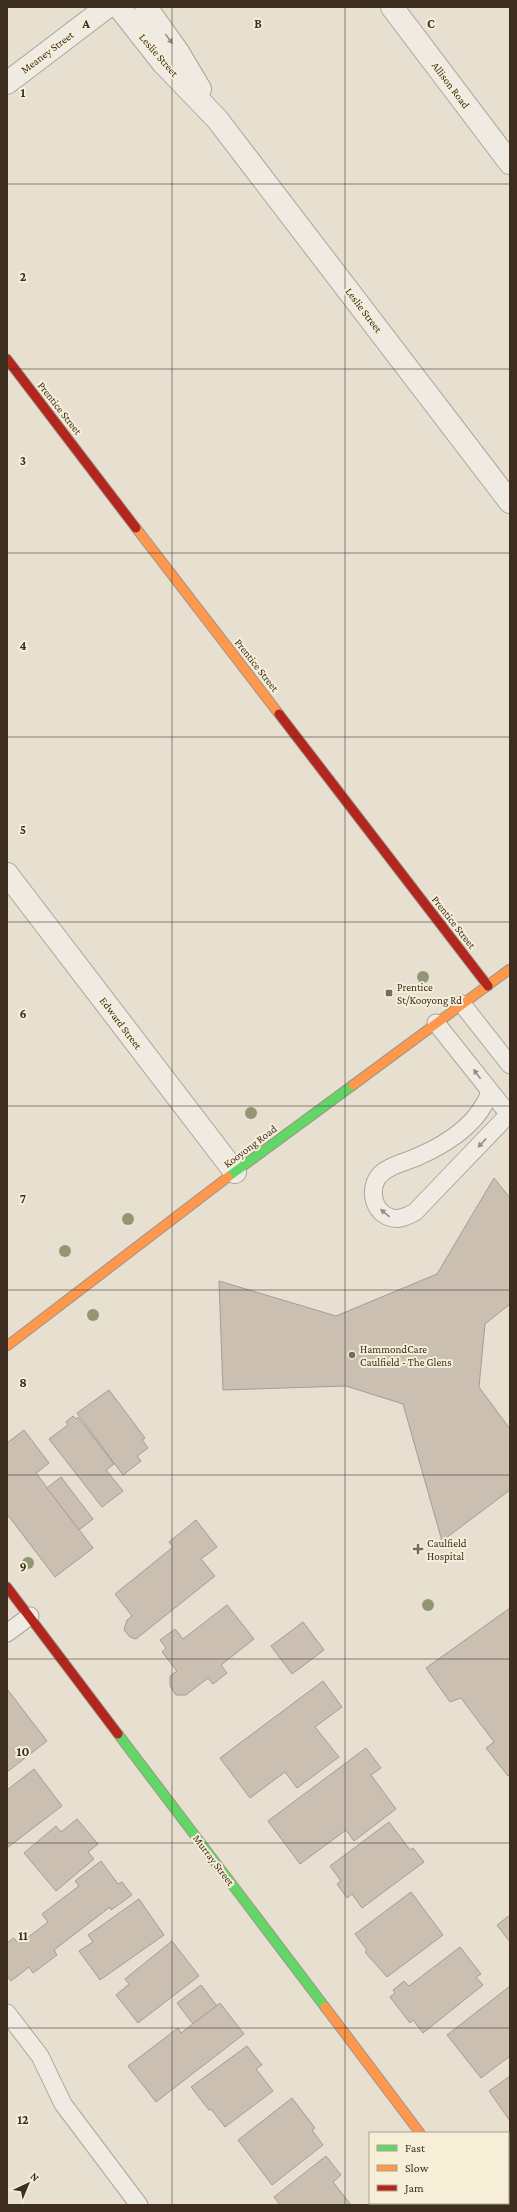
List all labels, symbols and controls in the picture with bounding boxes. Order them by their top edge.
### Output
text: A [81,16,90,31]
text: B [254,16,262,31]
text: C [427,16,435,31]
street label: Meaney Street [18,28,77,76]
street label: Leslie Street [137,31,181,79]
one-way arrow [165,33,173,44]
street label: Allison Road [430,59,472,111]
text: 1 [21,85,26,100]
text: 2 [20,269,27,284]
street label: Leslie Street [343,285,385,335]
street label: Prentice Street [36,379,85,437]
text: 3 [20,453,26,468]
street label: Prentice Street [233,636,282,694]
text: 4 [19,638,27,653]
text: 5 [20,822,26,837]
street label: Prentice Street [430,893,479,951]
place label: Prentice St/Kooyong Rd [397,981,462,1007]
marker: Prentice St/Kooyong Rd [384,988,394,998]
street label: Edward Street [98,995,145,1052]
text: 6 [19,1006,27,1021]
one-way arrow [473,1069,481,1080]
street label: Kooyong Road [221,1122,280,1171]
one-way arrow [477,1138,487,1148]
text: 7 [20,1191,26,1206]
one-way arrow [380,1209,390,1217]
place label: HammondCare Caulfield - The Glens [360,1343,451,1368]
marker: HammondCare Caulfield - The Glens [347,1350,357,1360]
text: 8 [19,1375,27,1390]
place label: Caulfield Hospital [427,1537,467,1563]
marker: Caulfield Hospital [412,1543,424,1555]
text: 9 [19,1559,27,1574]
text: 10 [17,1744,29,1759]
street label: Murray Street [190,1832,237,1889]
text: 11 [18,1928,28,1943]
text: 12 [17,2112,29,2127]
legend [369,2132,509,2204]
text: Fast [405,2141,426,2155]
text: Slow [405,2161,429,2175]
north arrow [8,2164,48,2204]
text: N [28,2170,42,2184]
text: Jam [404,2181,424,2195]

